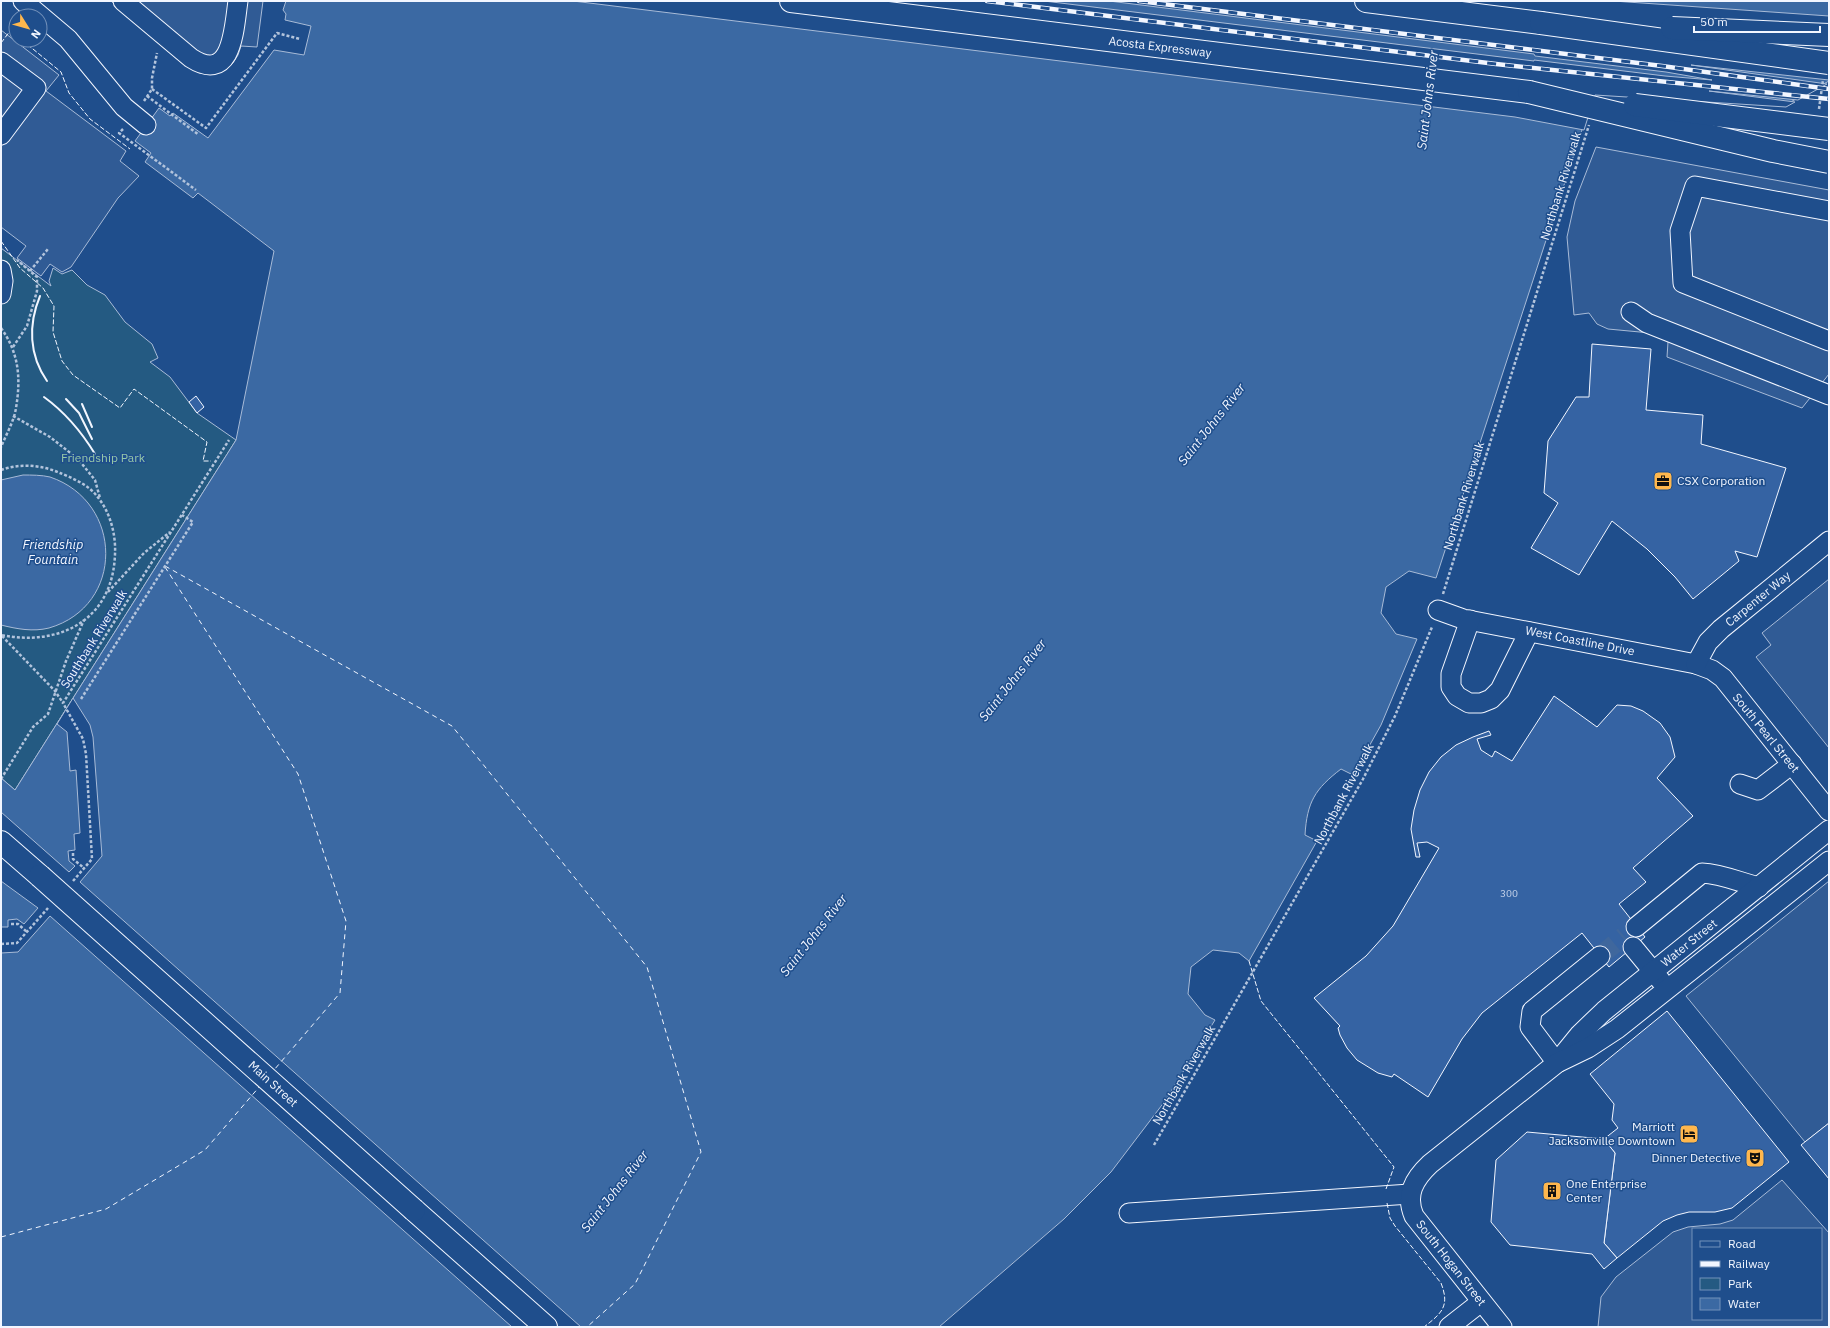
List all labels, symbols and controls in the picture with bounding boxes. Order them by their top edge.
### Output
north arrow [8,8,48,48]
scale bar [1694,8,1820,34]
text: 50 m [1700,14,1728,29]
text: N [28,27,44,41]
street label: Acosta Expressway [1108,33,1212,60]
water label: Saint Johns River [1413,48,1442,151]
street label: Northbank Riverwalk [1537,129,1584,242]
water label: Saint Johns River [1174,379,1250,469]
street label: Northbank Riverwalk [1440,439,1487,552]
park label: Friendship Park [61,450,146,465]
office icon: CSX Corporation [1652,470,1674,492]
place label: CSX Corporation [1677,473,1765,488]
water label: Friendship Fountain [23,536,83,568]
street label: Carpenter Way [1722,568,1793,629]
street label: Southbank Riverwalk [57,586,130,691]
street label: West Coastline Drive [1524,623,1636,659]
water label: Saint Johns River [975,635,1051,725]
street label: South Pearl Street [1730,690,1803,775]
street label: Northbank Riverwalk [1310,740,1377,847]
house number: 300 [1500,887,1518,900]
water label: Saint Johns River [776,890,852,980]
street label: Water Street [1658,915,1720,970]
street label: Northbank Riverwalk [1149,1022,1219,1127]
street label: Main Street [245,1057,301,1110]
place label: Marriott Jacksonville Downtown [1549,1119,1675,1148]
hotel icon: Marriott Jacksonville Downtown [1678,1123,1700,1145]
water label: Saint Johns River [577,1146,653,1236]
theatre icon: Dinner Detective [1744,1147,1766,1169]
place label: Dinner Detective [1651,1150,1741,1165]
place label: One Enterprise Center [1566,1176,1647,1205]
building icon: One Enterprise Center [1541,1180,1563,1202]
street label: South Hogan Street [1413,1217,1490,1309]
legend [1692,1228,1822,1320]
text: Road [1728,1236,1756,1251]
text: Railway [1728,1256,1770,1271]
text: Park [1728,1276,1753,1291]
text: Water [1728,1296,1761,1311]

